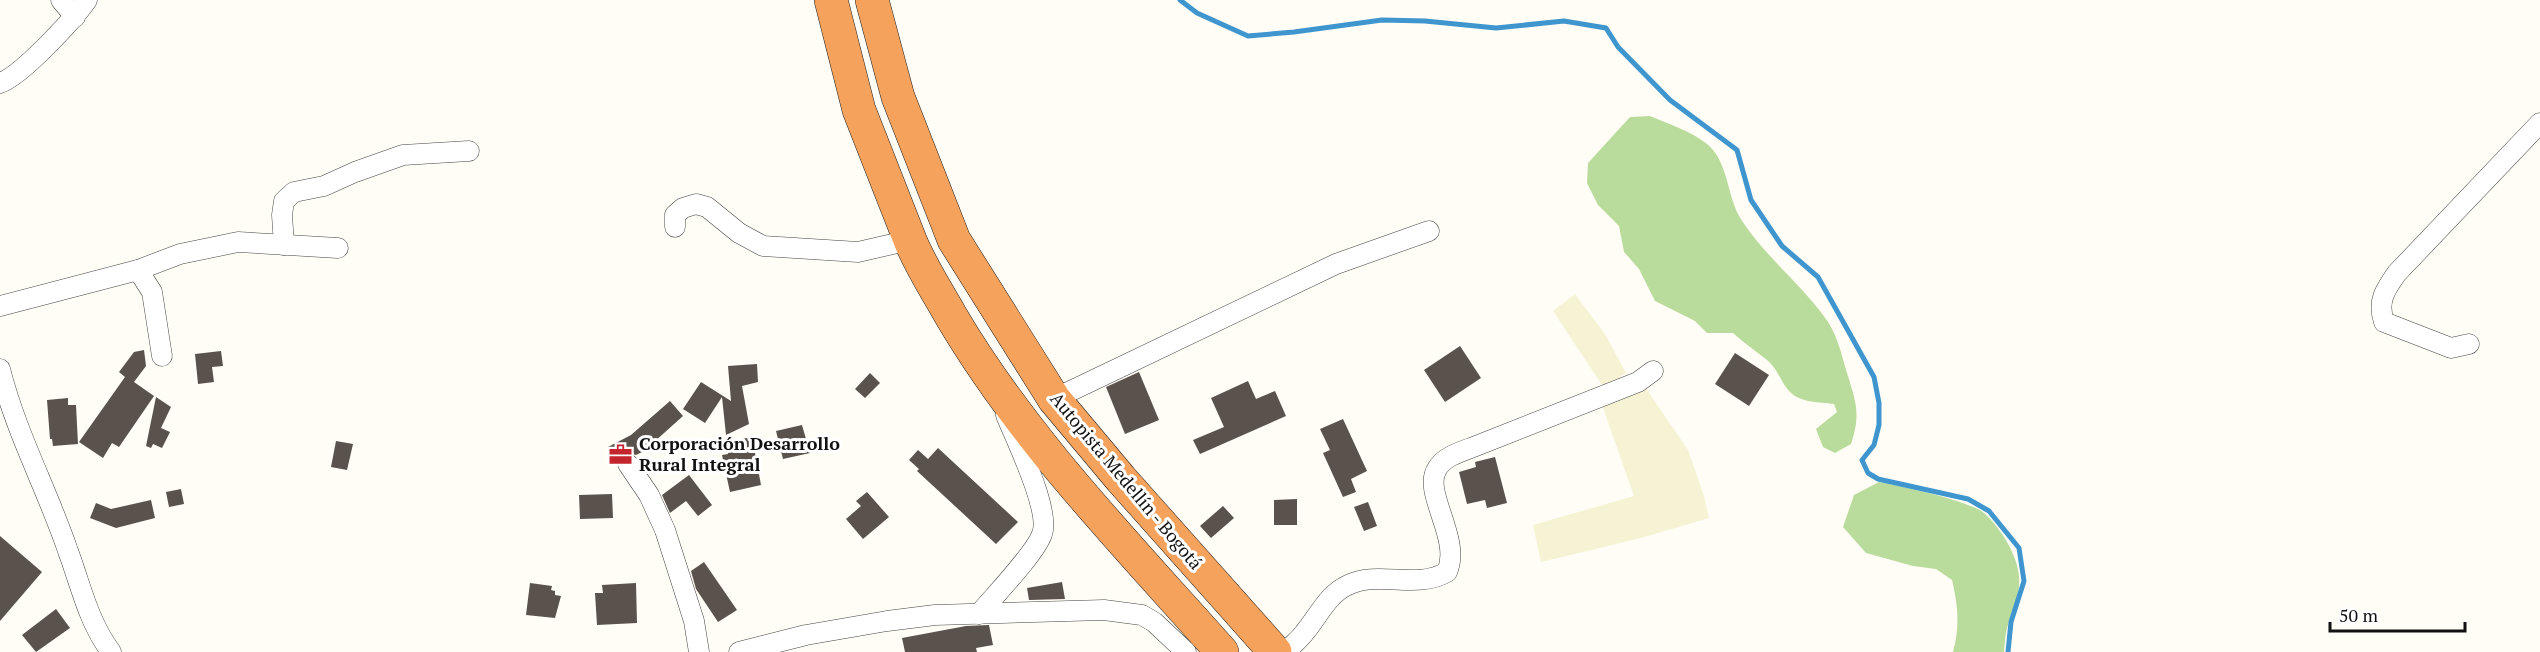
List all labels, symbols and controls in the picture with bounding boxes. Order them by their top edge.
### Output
street label: Autopista Medellín - Bogotá [1045,387,1208,574]
place label: Corporación Desarrollo Rural Integral [639,431,840,476]
office icon: Corporación Desarrollo Rural Integral [608,441,634,467]
scale bar [2330,595,2465,633]
text: 50 m [2339,603,2379,627]

